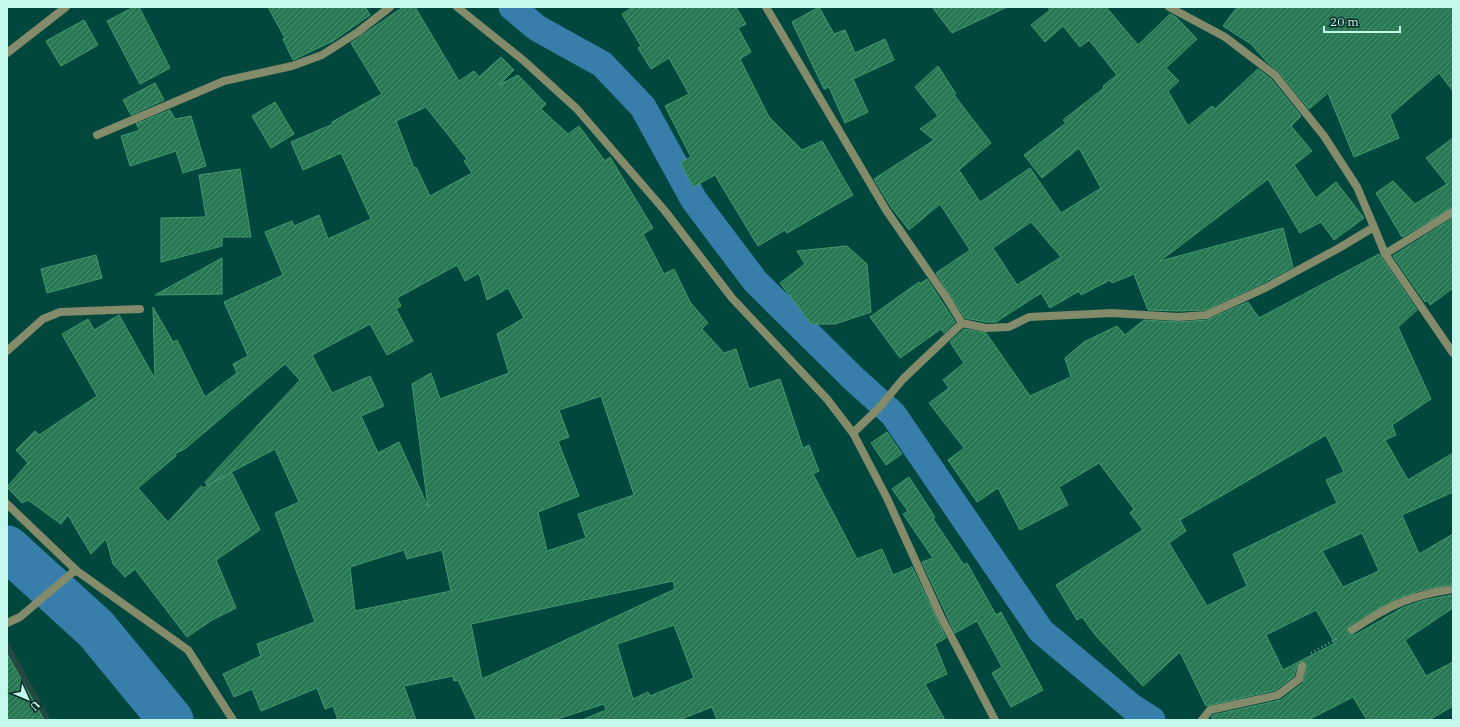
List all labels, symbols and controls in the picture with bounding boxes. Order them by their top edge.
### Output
scale bar [1324,8,1400,34]
text: 20 m [1330,14,1359,29]
north arrow [8,679,48,719]
text: U [27,698,43,714]

